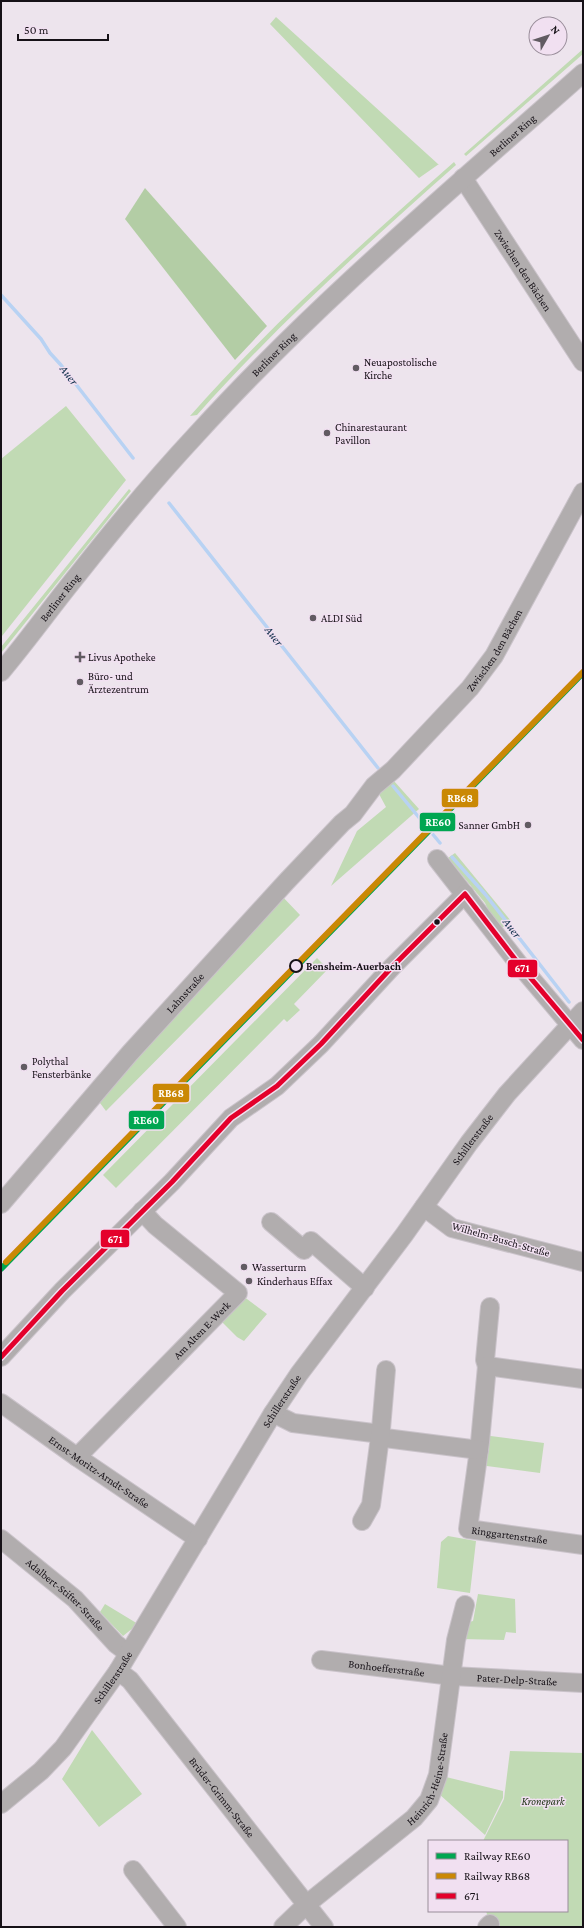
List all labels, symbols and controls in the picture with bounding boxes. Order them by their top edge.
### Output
scale bar [18,16,108,42]
north arrow [528,16,568,56]
text: 50 m [24,23,49,37]
text: N [549,23,563,37]
street label: Berliner Ring [487,111,539,159]
street label: Zwischen den Bächen [492,227,554,313]
street label: Berliner Ring [249,329,299,379]
place label: Neuapostolische Kirche [364,356,437,381]
water label: Auer [56,361,82,388]
marker: Neuapostolische Kirche [351,363,361,373]
place label: Chinarestaurant Pavillon [335,421,407,446]
marker: Chinarestaurant Pavillon [322,428,332,438]
street label: Berliner Ring [37,571,83,624]
street label: Zwischen den Bächen [464,607,524,694]
place label: ALDI Süd [321,612,362,624]
marker: ALDI Süd [308,613,318,623]
water label: Auer [261,622,287,649]
place label: Livus Apotheke [88,651,156,664]
marker: Livus Apotheke [75,652,85,662]
place label: Büro- und Ärztezentrum [88,670,149,695]
marker: Büro- und Ärztezentrum [75,677,85,687]
line badge: RB68 [441,788,479,808]
text: RB68 [447,792,473,804]
line badge: RE60 [419,812,456,832]
text: RE60 [425,816,451,828]
place label: Sanner GmbH [458,819,520,831]
marker: Sanner GmbH [523,820,533,830]
water label: Auer [499,914,525,941]
unlabelled marker [432,917,442,927]
marker: Bensheim-Auerbach [289,959,303,973]
line badge: 671 [507,959,538,978]
place label: Bensheim-Auerbach [306,960,402,972]
text: 671 [514,962,530,974]
street label: Lahnstraße [164,970,206,1015]
place label: Polythal Fensterbänke [32,1055,91,1080]
marker: Polythal Fensterbänke [19,1062,29,1072]
line badge: RB68 [152,1083,190,1103]
text: RB68 [158,1087,184,1099]
line badge: RE60 [128,1110,165,1130]
street label: Schillerstraße [449,1111,495,1167]
text: RE60 [133,1114,159,1126]
street label: Wilhelm-Busch-Straße [451,1219,551,1259]
line badge: 671 [100,1229,130,1248]
text: 671 [107,1233,123,1245]
place label: Wasserturm [252,1261,306,1273]
marker: Wasserturm [239,1262,249,1272]
place label: Kinderhaus Effax [257,1275,333,1287]
marker: Kinderhaus Effax [244,1276,254,1286]
street label: Am Alten E-Werk [171,1298,233,1361]
street label: Schillerstraße [260,1372,303,1429]
street label: Ernst-Moritz-Arndt-Straße [47,1433,152,1511]
street label: Ringgartenstraße [471,1524,548,1546]
street label: Adalbert-Stifter-Straße [24,1556,107,1633]
street label: Schillerstraße [91,1649,135,1706]
street label: Bonhoefferstraße [348,1657,425,1679]
street label: Pater-Delp-Straße [476,1671,558,1688]
street label: Heinrich-Heine-Straße [404,1732,450,1828]
street label: Brüder-Grimm-Straße [187,1755,257,1840]
park label: Kronepark [521,1795,566,1808]
legend [428,1840,568,1912]
text: Railway RE60 [464,1849,531,1863]
text: Railway RB68 [464,1869,530,1883]
text: 671 [464,1889,479,1903]

